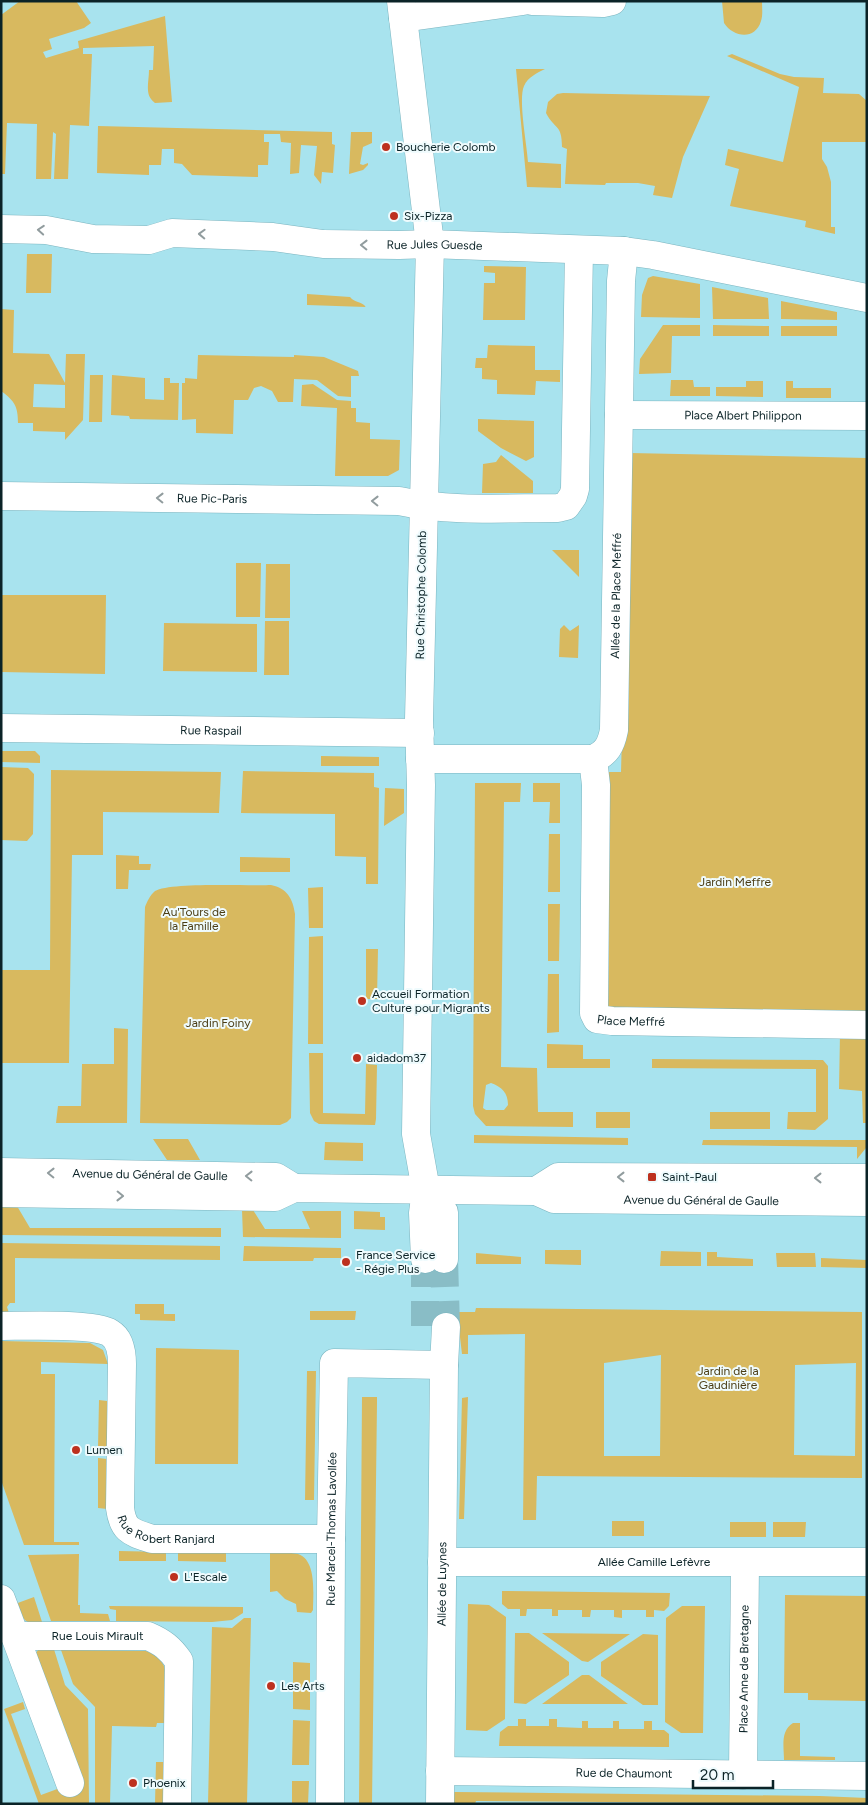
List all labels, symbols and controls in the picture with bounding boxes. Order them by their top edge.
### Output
place label: Boucherie Colomb [396,140,496,154]
marker: Boucherie Colomb [380,141,392,153]
place label: Six-Pizza [404,209,453,223]
marker: Six-Pizza [388,210,400,222]
one-way arrow [37,225,45,236]
one-way arrow [198,229,206,239]
street label: Rue Jules Guesde [386,237,483,253]
one-way arrow [360,240,368,250]
street label: Place Albert Philippon [684,408,802,423]
street label: Rue Pic-Paris [177,491,248,506]
one-way arrow [156,493,164,503]
one-way arrow [371,496,378,506]
street label: Rue Christophe Colomb [413,531,429,659]
street label: Allée de la Place Meffré [608,532,624,659]
street label: Rue Raspail [180,723,242,738]
park label: Jardin Meffre [699,875,771,889]
park label: Au'Tours de la Famille [163,905,226,933]
place label: Accueil Formation Culture pour Migrants [372,987,490,1015]
marker: Accueil Formation Culture pour Migrants [356,995,368,1007]
street label: Place Meffré [596,1012,665,1029]
park label: Jardin Foiny [186,1016,251,1030]
place label: aidadom37 [367,1051,427,1065]
marker: aidadom37 [351,1052,363,1064]
street label: Avenue du Général de Gaulle [72,1166,228,1183]
one-way arrow [47,1168,54,1178]
place label: Saint-Paul [662,1170,717,1184]
one-way arrow [244,1171,252,1181]
marker: Saint-Paul [646,1171,658,1183]
one-way arrow [616,1172,624,1182]
one-way arrow [814,1173,822,1183]
one-way arrow [116,1191,124,1201]
street label: Avenue du Général de Gaulle [623,1193,779,1208]
place label: France Service - Régie Plus [356,1248,436,1276]
marker: France Service - Régie Plus [340,1256,352,1268]
park label: Jardin de la Gaudinière [697,1364,759,1392]
place label: Lumen [86,1443,123,1457]
marker: Lumen [70,1444,82,1456]
street label: Rue Marcel-Thomas Lavollée [324,1452,339,1606]
street label: Rue Robert Ranjard [115,1513,215,1546]
street label: Allée de Luynes [435,1541,449,1626]
street label: Allée Camille Lefèvre [598,1555,711,1569]
place label: L'Escale [184,1570,228,1584]
marker: L'Escale [168,1571,180,1583]
street label: Place Anne de Bretagne [736,1604,752,1733]
street label: Rue Louis Mirault [51,1629,144,1643]
place label: Les Arts [281,1679,325,1693]
marker: Les Arts [265,1680,277,1692]
scale bar [693,1758,773,1790]
street label: Rue de Chaumont [575,1766,673,1781]
text: 20 m [700,1766,734,1784]
place label: Phoenix [143,1776,186,1790]
marker: Phoenix [127,1777,139,1789]

